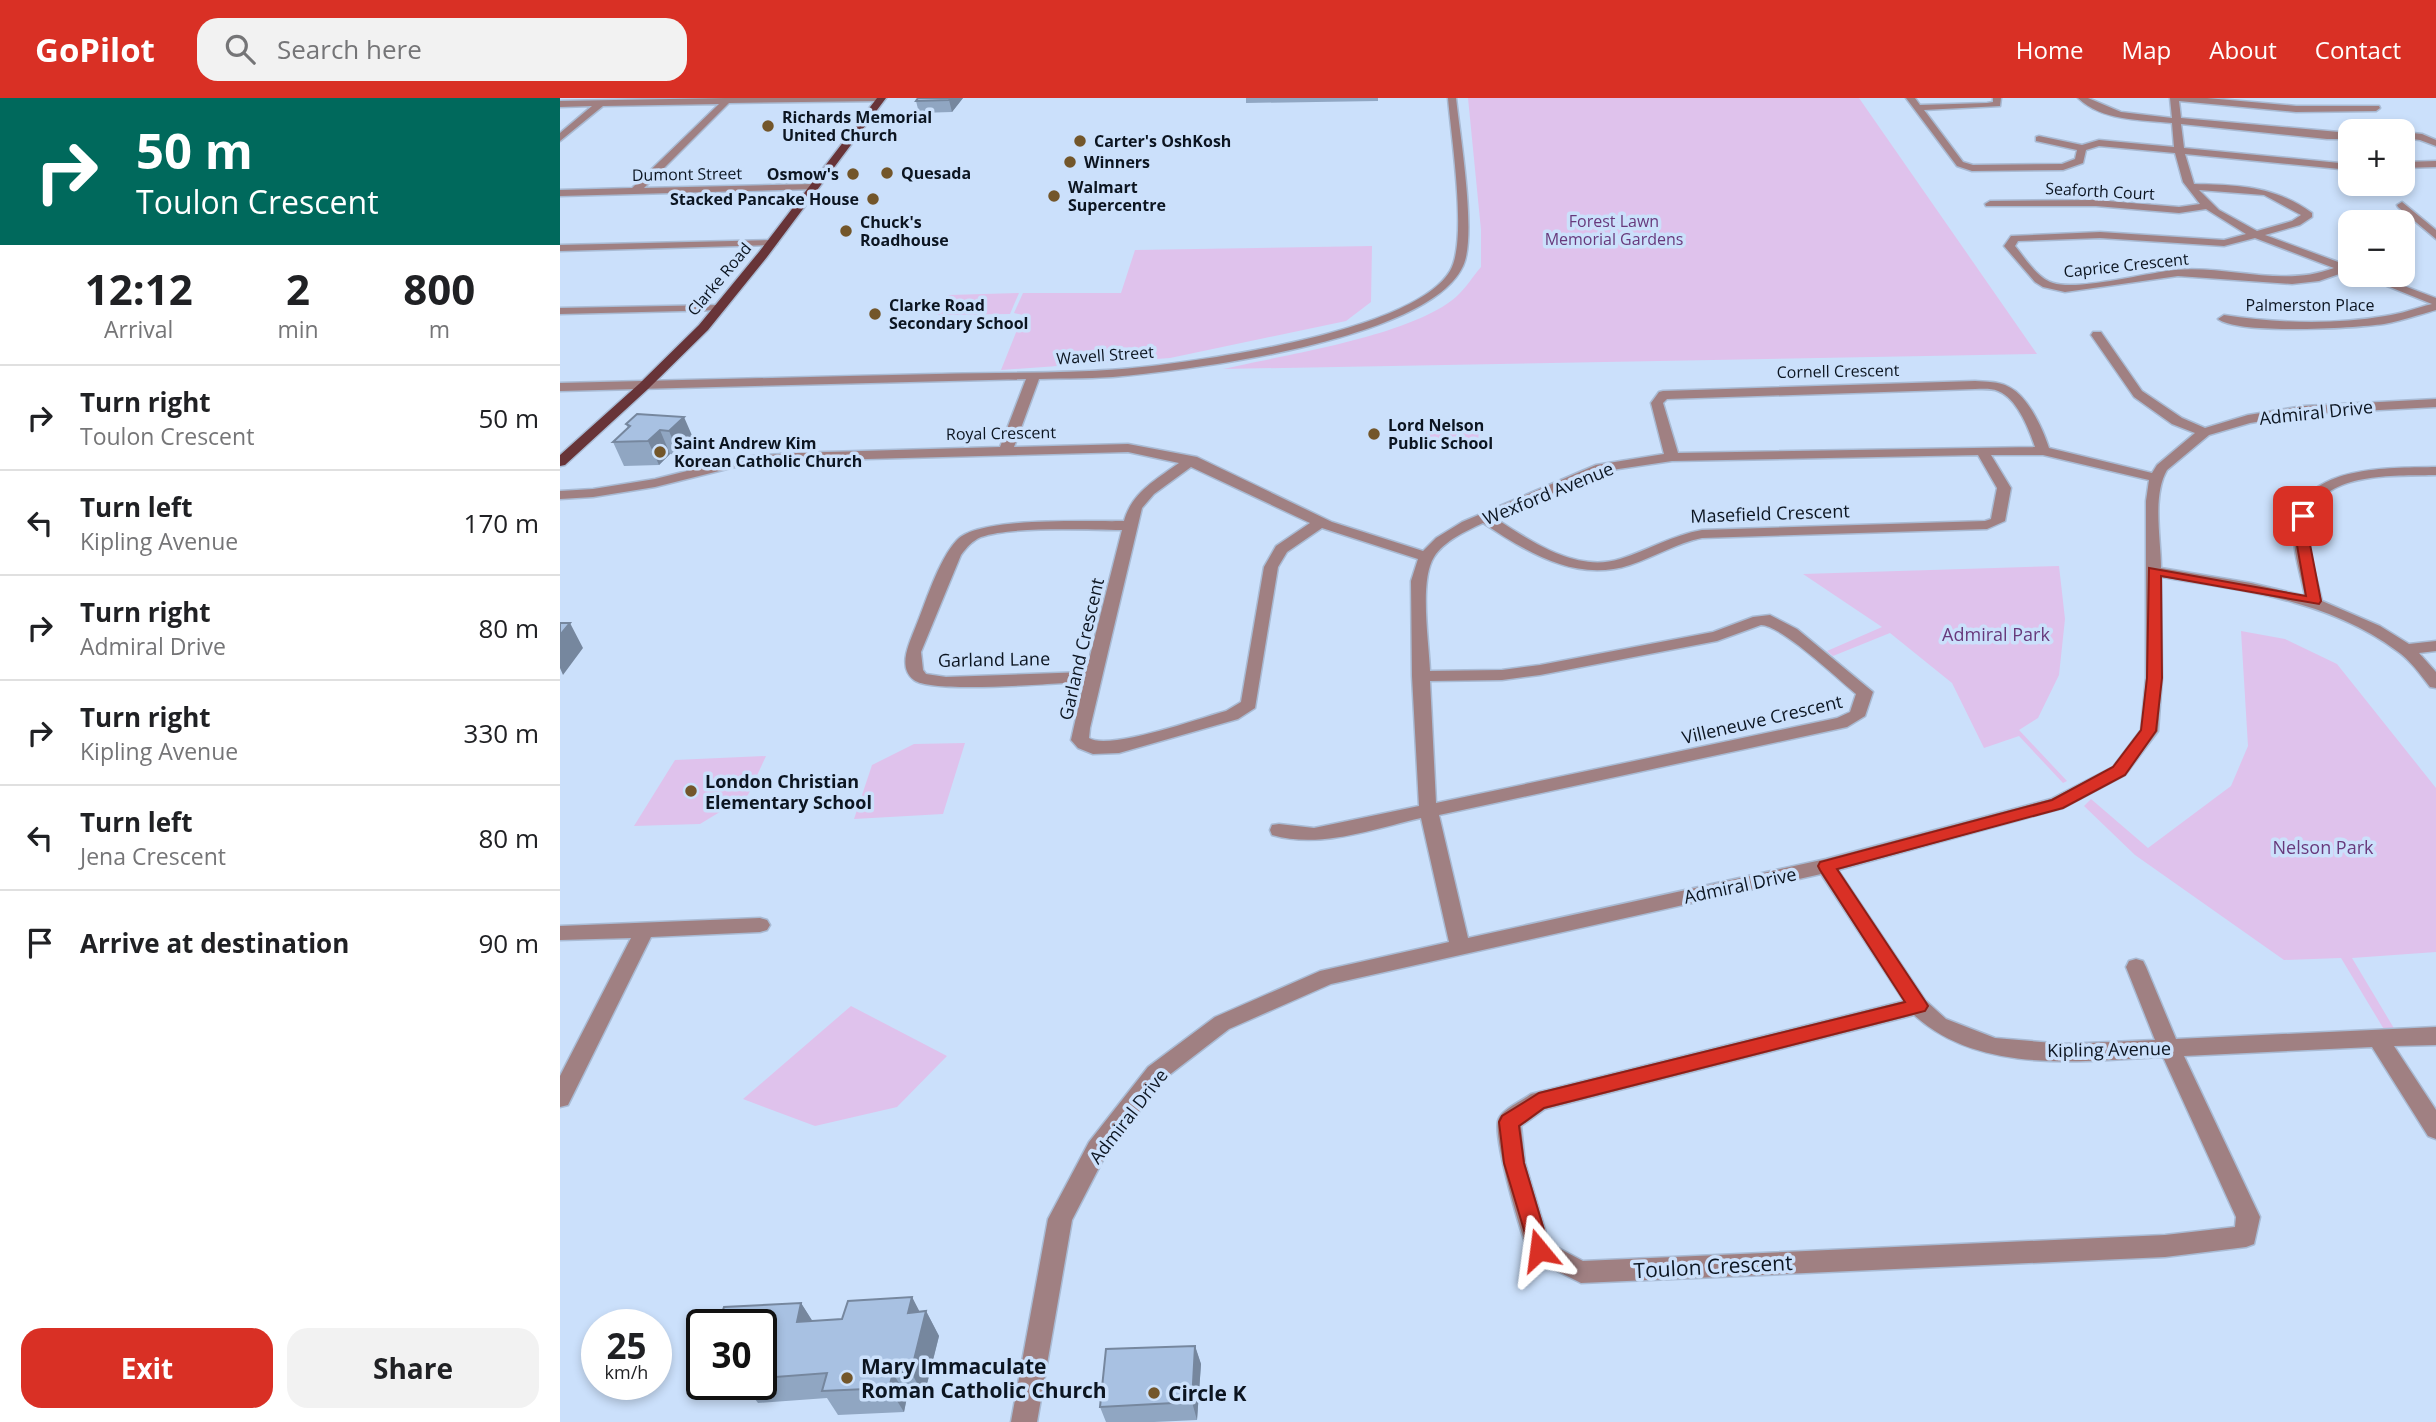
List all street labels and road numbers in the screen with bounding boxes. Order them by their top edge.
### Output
street label: Dumont Street [632,162,743,186]
street label: Seaforth Court [2045,177,2156,205]
street label: Clarke Road [682,238,756,320]
street label: Caprice Crescent [2062,247,2190,283]
street label: Palmerston Place [2245,294,2375,316]
street label: Wavell Street [1056,341,1155,369]
street label: Cornell Crescent [1776,359,1900,383]
street label: Admiral Drive [2258,394,2374,430]
street label: Royal Crescent [946,421,1056,445]
street label: Wexford Avenue [1479,456,1617,530]
street label: Masefield Crescent [1690,498,1850,528]
street label: Garland Crescent [1053,576,1109,722]
street label: Garland Lane [938,646,1050,672]
street label: Villeneuve Crescent [1679,689,1845,749]
street label: Admiral Drive [1682,861,1798,909]
street label: Kipling Avenue [2047,1036,2171,1062]
street label: Admiral Drive [1083,1064,1173,1168]
street label: Toulon Crescent [1633,1248,1793,1284]

